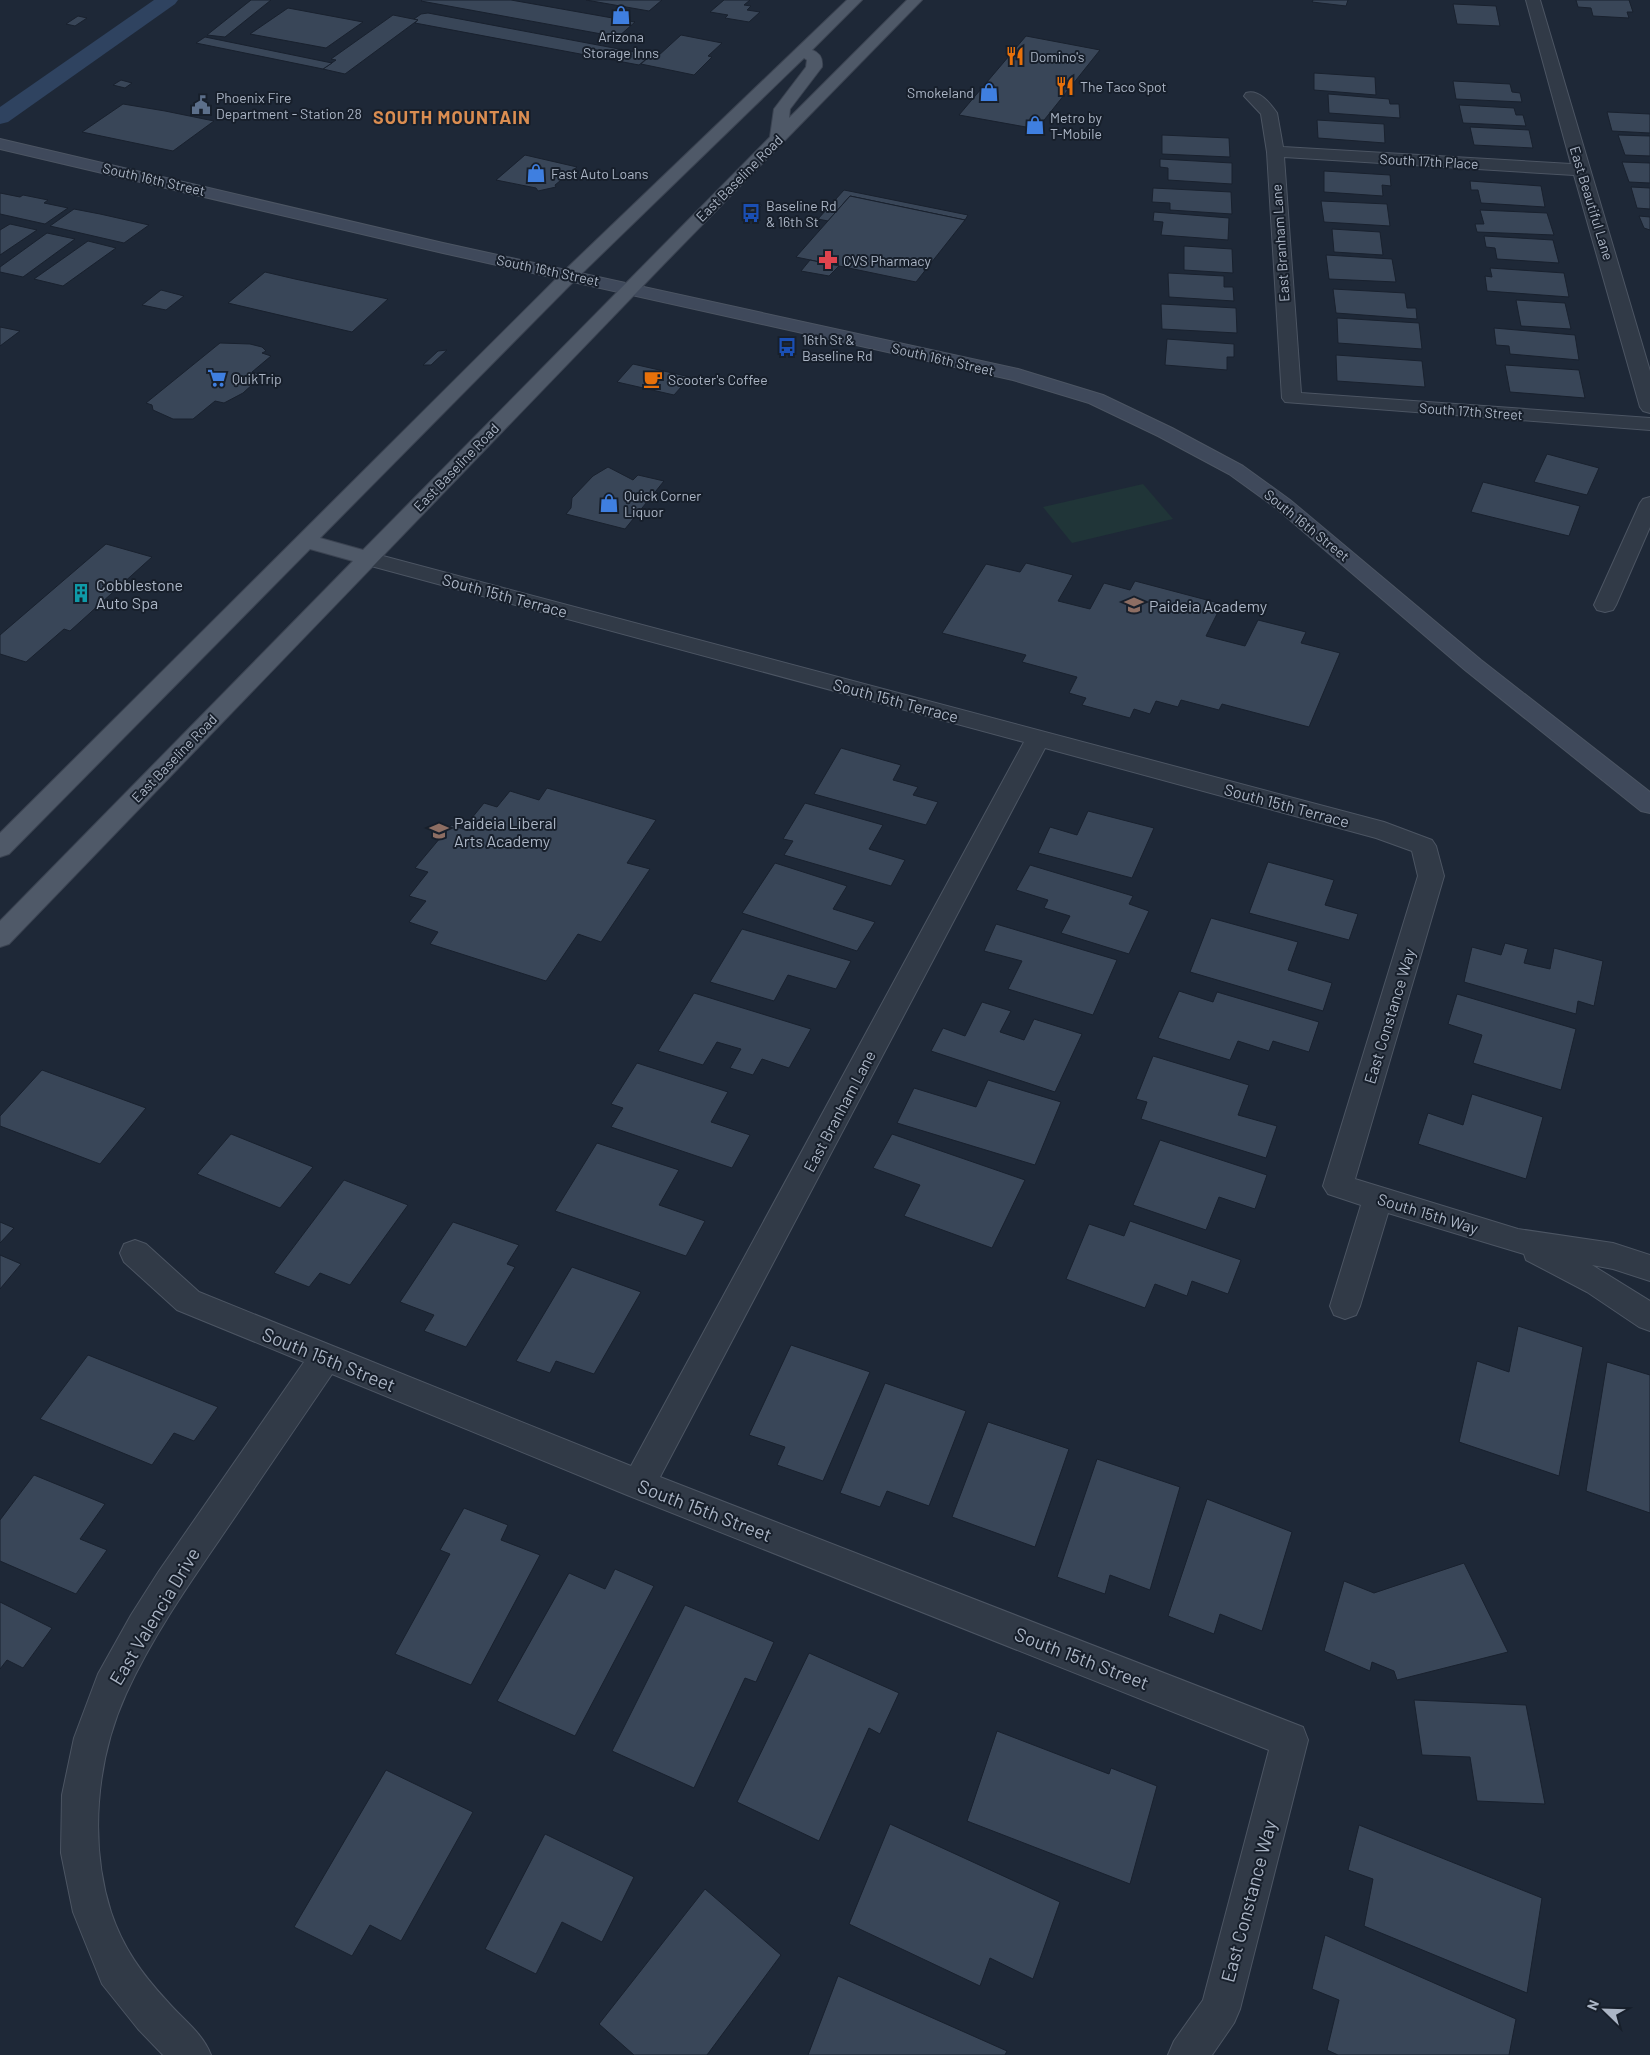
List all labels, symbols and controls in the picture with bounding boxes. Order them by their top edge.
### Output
shop icon: Arizona Storage Inns [610,4,632,26]
place label: Arizona Storage Inns [583,28,659,61]
restaurant icon: Domino's [1004,45,1026,67]
place label: Domino's [1030,48,1085,65]
restaurant icon: The Taco Spot [1054,75,1076,97]
place label: The Taco Spot [1080,78,1167,95]
shop icon: Smokeland [978,81,1000,103]
place label: Smokeland [907,84,974,101]
place label: Phoenix Fire Department - Station 28 [216,89,362,122]
public building icon: Phoenix Fire Department - Station 28 [190,94,212,116]
district label: SOUTH MOUNTAIN [373,106,531,128]
place label: Metro by T-Mobile [1050,109,1102,142]
shop icon: Metro by T-Mobile [1024,114,1046,136]
street label: East Baseline Road [692,131,786,225]
street label: East Beautiful Lane [1567,144,1617,262]
street label: South 17th Place [1379,150,1479,172]
street label: South 16th Street [101,159,207,199]
shop icon: Fast Auto Loans [525,162,547,184]
place label: Fast Auto Loans [551,165,649,182]
street label: East Branham Lane [1267,184,1293,302]
place label: Baseline Rd & 16th St [766,197,837,230]
bus stop icon: Baseline Rd & 16th St [740,202,762,224]
pharmacy icon: CVS Pharmacy [817,249,839,271]
street label: South 16th Street [495,251,601,289]
place label: CVS Pharmacy [843,252,932,269]
place label: 16th St & Baseline Rd [802,331,873,364]
bus stop icon: 16th St & Baseline Rd [776,336,798,358]
street label: South 16th Street [890,339,996,379]
supermarket icon: QuikTrip [206,367,228,389]
cafe icon: Scooter's Coffee [642,368,664,390]
place label: QuikTrip [232,370,282,387]
place label: Scooter's Coffee [668,371,768,388]
street label: South 17th Street [1419,399,1523,423]
street label: East Baseline Road [410,419,502,515]
street label: South 16th Street [1261,486,1353,564]
place label: Quick Corner Liquor [624,487,701,520]
shop icon: Quick Corner Liquor [598,492,620,514]
street label: South 15th Terrace [440,569,570,621]
place label: Cobblestone Auto Spa [96,575,183,612]
building icon: Cobblestone Auto Spa [70,582,92,604]
school or university icon: Paideia Academy [1123,594,1145,616]
place label: Paideia Academy [1149,596,1268,615]
street label: South 15th Terrace [831,674,961,726]
street label: East Baseline Road [128,710,220,806]
street label: South 15th Terrace [1222,779,1352,831]
place label: Paideia Liberal Arts Academy [454,813,556,850]
school or university icon: Paideia Liberal Arts Academy [428,820,450,842]
street label: East Constance Way [1359,945,1419,1086]
street label: East Branham Lane [799,1047,879,1175]
street label: South 15th Way [1375,1189,1481,1238]
street label: South 15th Street [259,1322,399,1396]
street label: South 15th Street [635,1474,775,1546]
street label: East Valencia Drive [104,1543,204,1689]
street label: South 15th Street [1012,1622,1152,1694]
street label: East Constance Way [1215,1817,1281,1985]
north arrow [1580,1985,1630,2035]
text: N [1583,1997,1602,2012]

